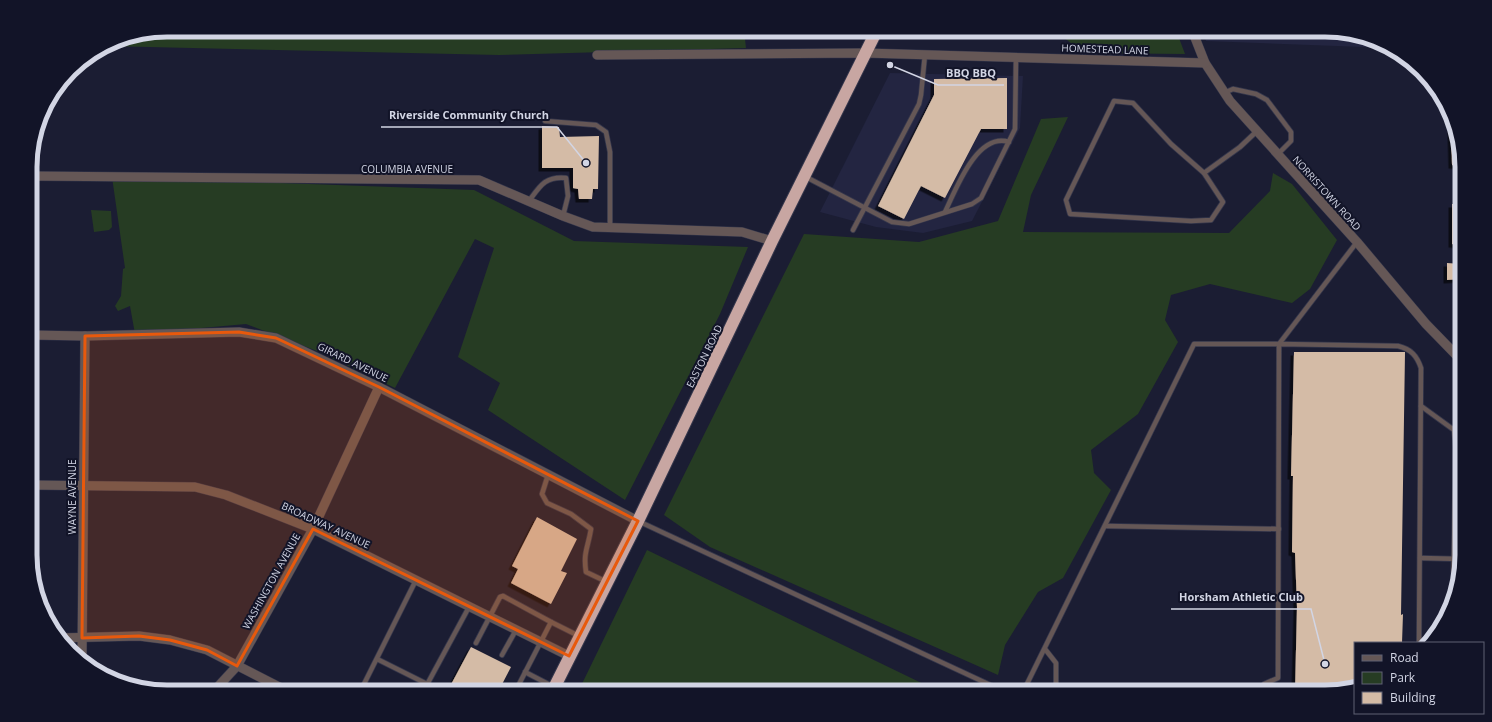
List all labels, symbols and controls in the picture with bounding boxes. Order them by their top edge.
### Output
street label: HOMESTEAD LANE [1061,40,1149,58]
callout: BBQ BBQ [938,62,1004,85]
text: BBQ BBQ [946,65,996,80]
callout: Riverside Community Church [381,104,557,127]
text: Riverside Community Church [389,107,549,122]
street label: NORRISTOWN ROAD [1290,153,1364,233]
street label: COLUMBIA AVENUE [361,162,453,176]
street label: EASTON ROAD [683,322,725,390]
street label: GIRARD AVENUE [315,339,391,385]
street label: WAYNE AVENUE [65,459,79,535]
street label: BROADWAY AVENUE [280,498,372,552]
street label: WASHINGTON AVENUE [239,531,303,631]
callout: Horsham Athletic Club [1171,586,1311,609]
text: Horsham Athletic Club [1179,589,1303,604]
legend [1354,642,1484,714]
text: Road [1390,649,1419,666]
text: Park [1390,669,1416,686]
text: Building [1390,689,1436,706]

